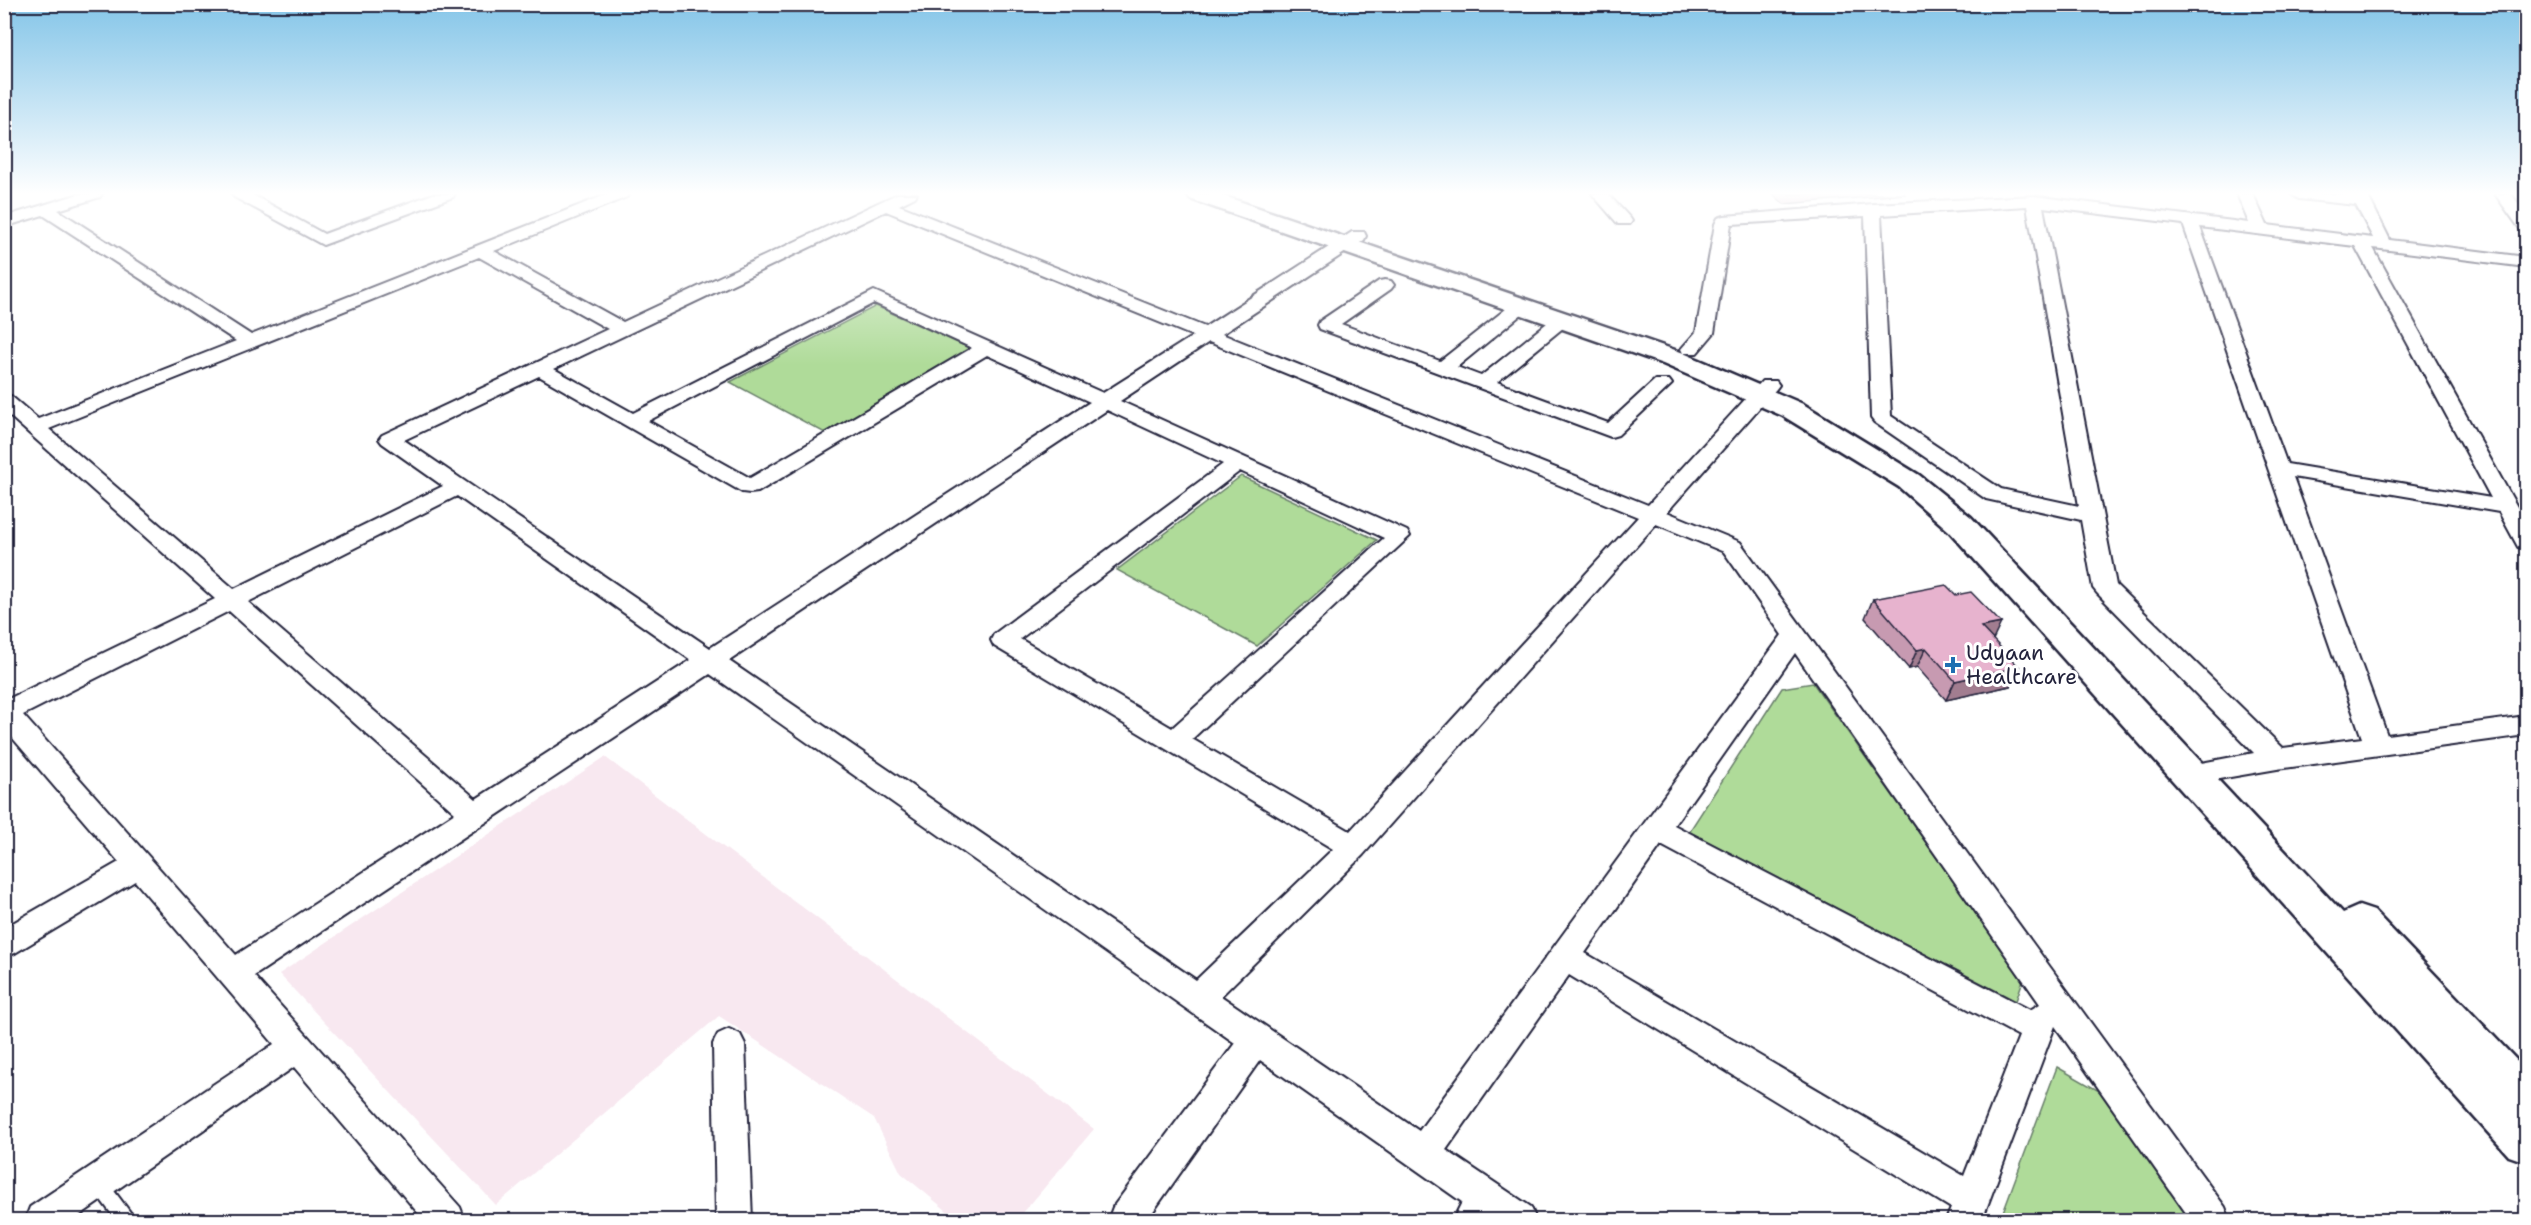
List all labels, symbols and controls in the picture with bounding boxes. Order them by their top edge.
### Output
place label: Udyaan Healthcare [1966,639,2077,691]
marker: Udyaan Healthcare [1944,656,1962,674]

